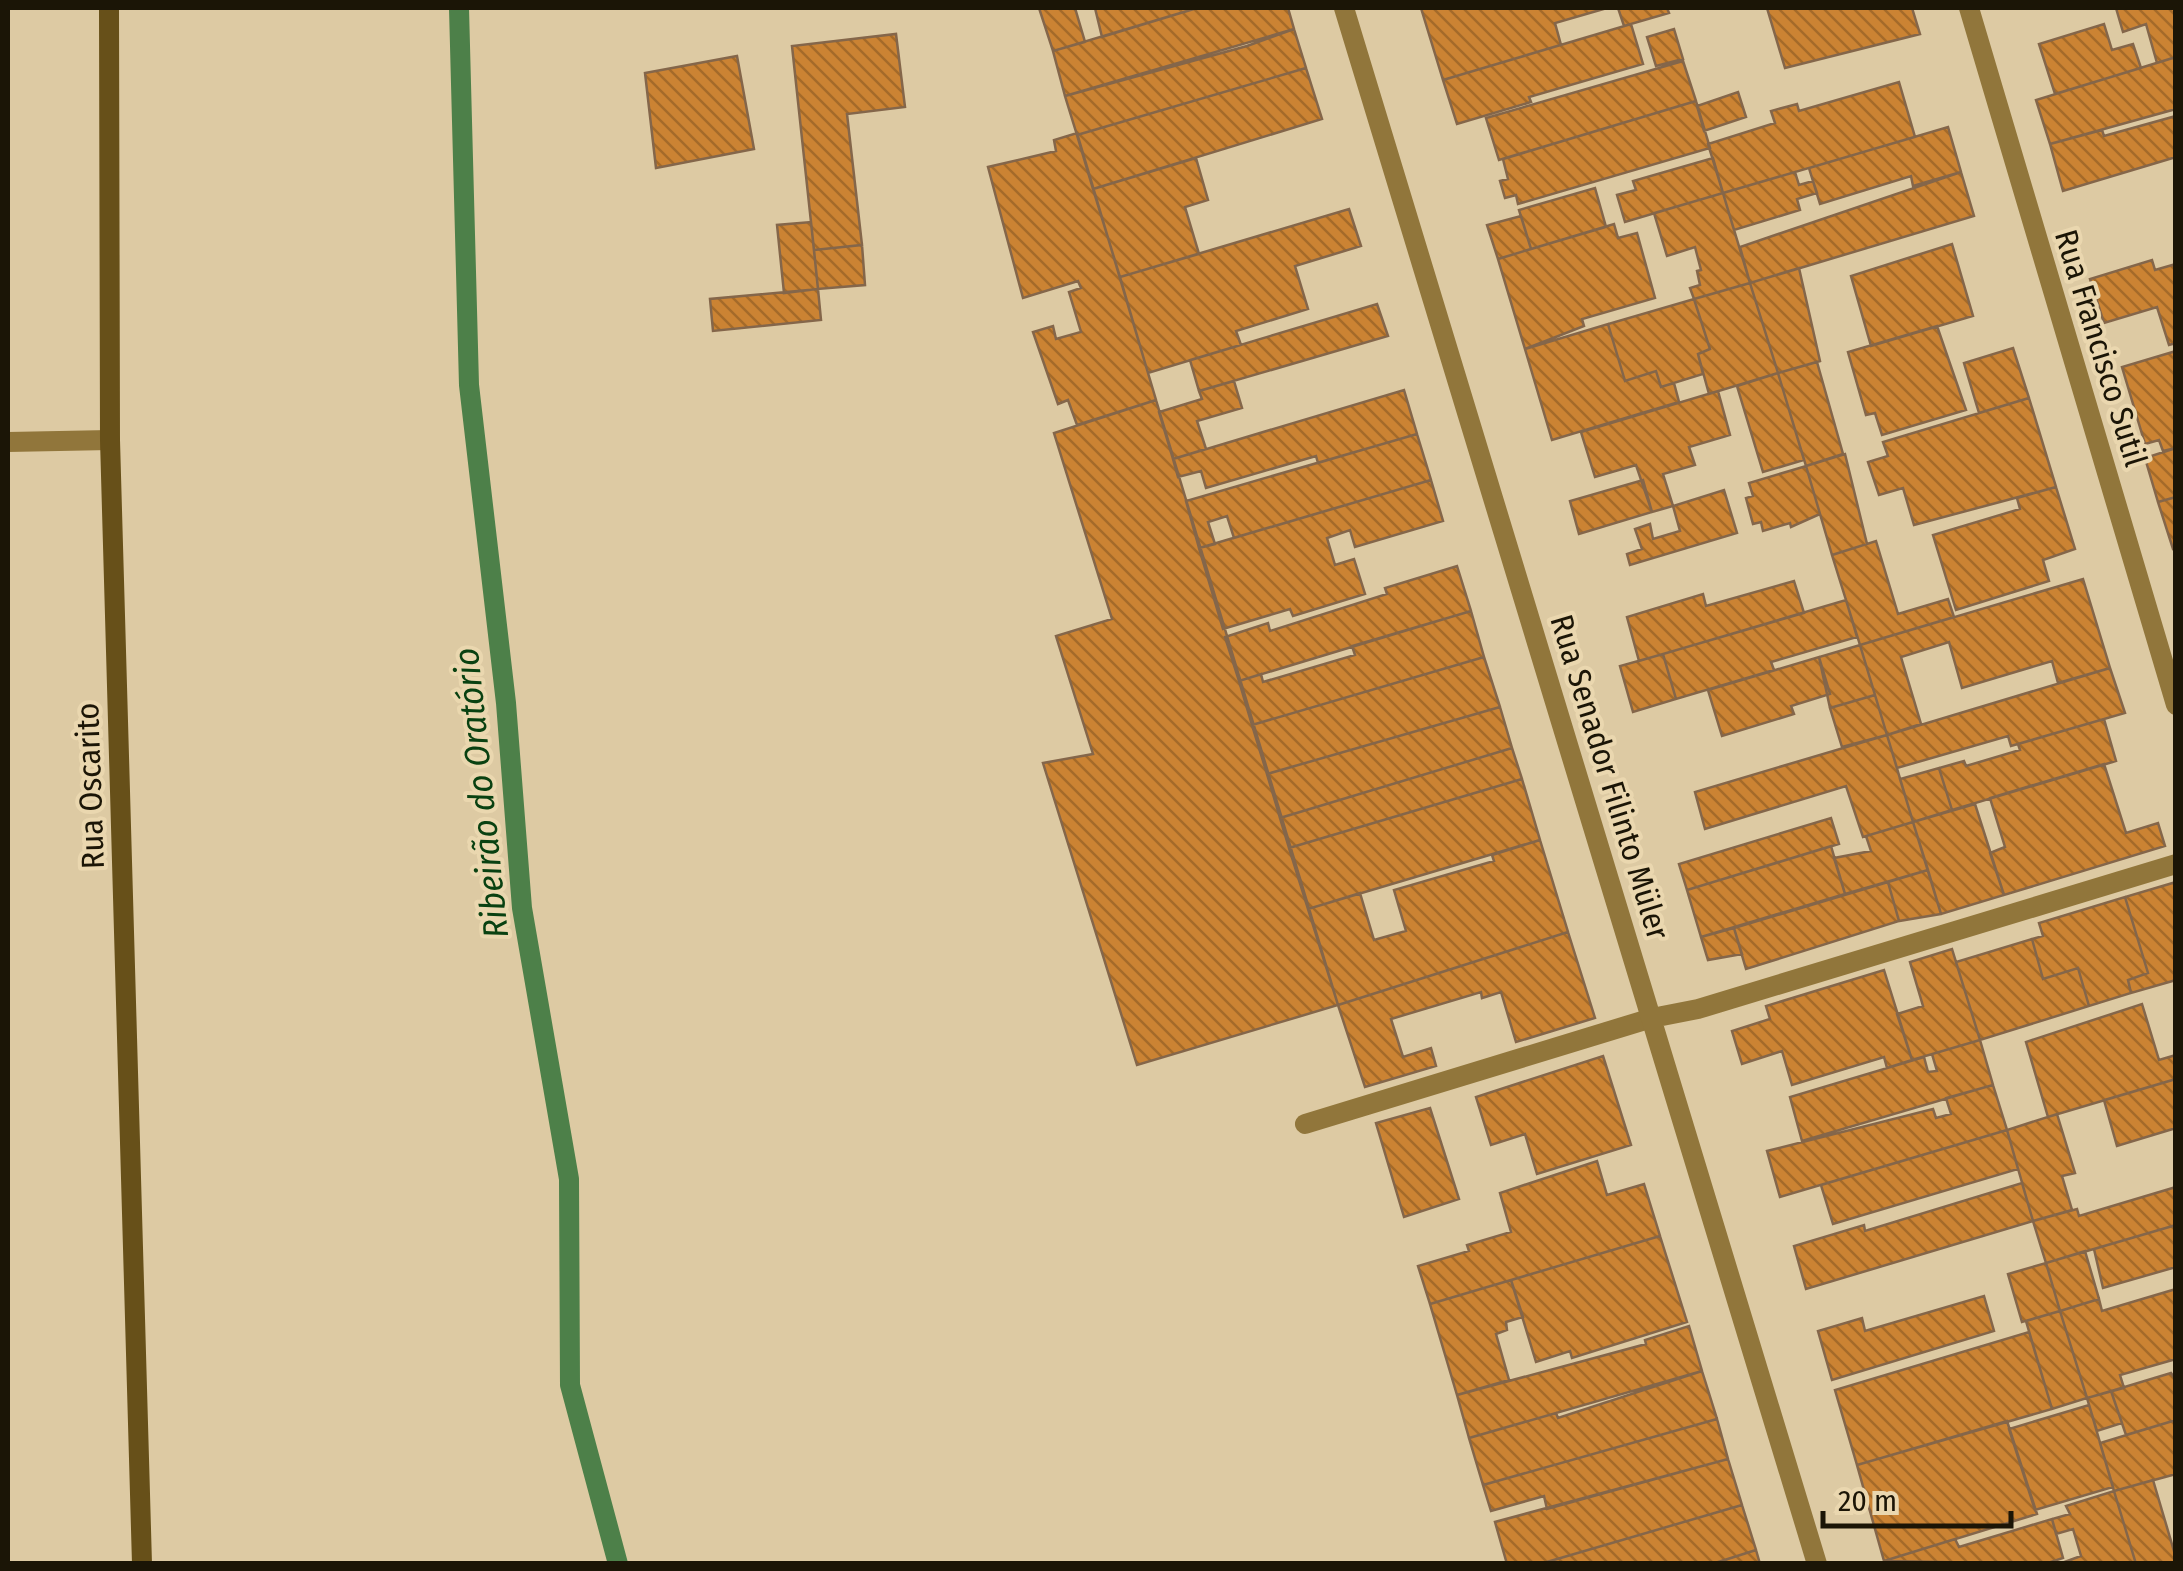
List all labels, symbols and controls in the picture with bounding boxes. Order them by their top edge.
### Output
street label: Rua Francisco Sutil [2047,225,2155,471]
street label: Rua Senador Filinto Müler [1542,610,1678,944]
water label: Ribeirão do Oratório [445,646,517,940]
street label: Rua Oscarito [68,702,112,870]
scale bar [1823,1466,2010,1528]
text: 20 m [1838,1483,1897,1519]

